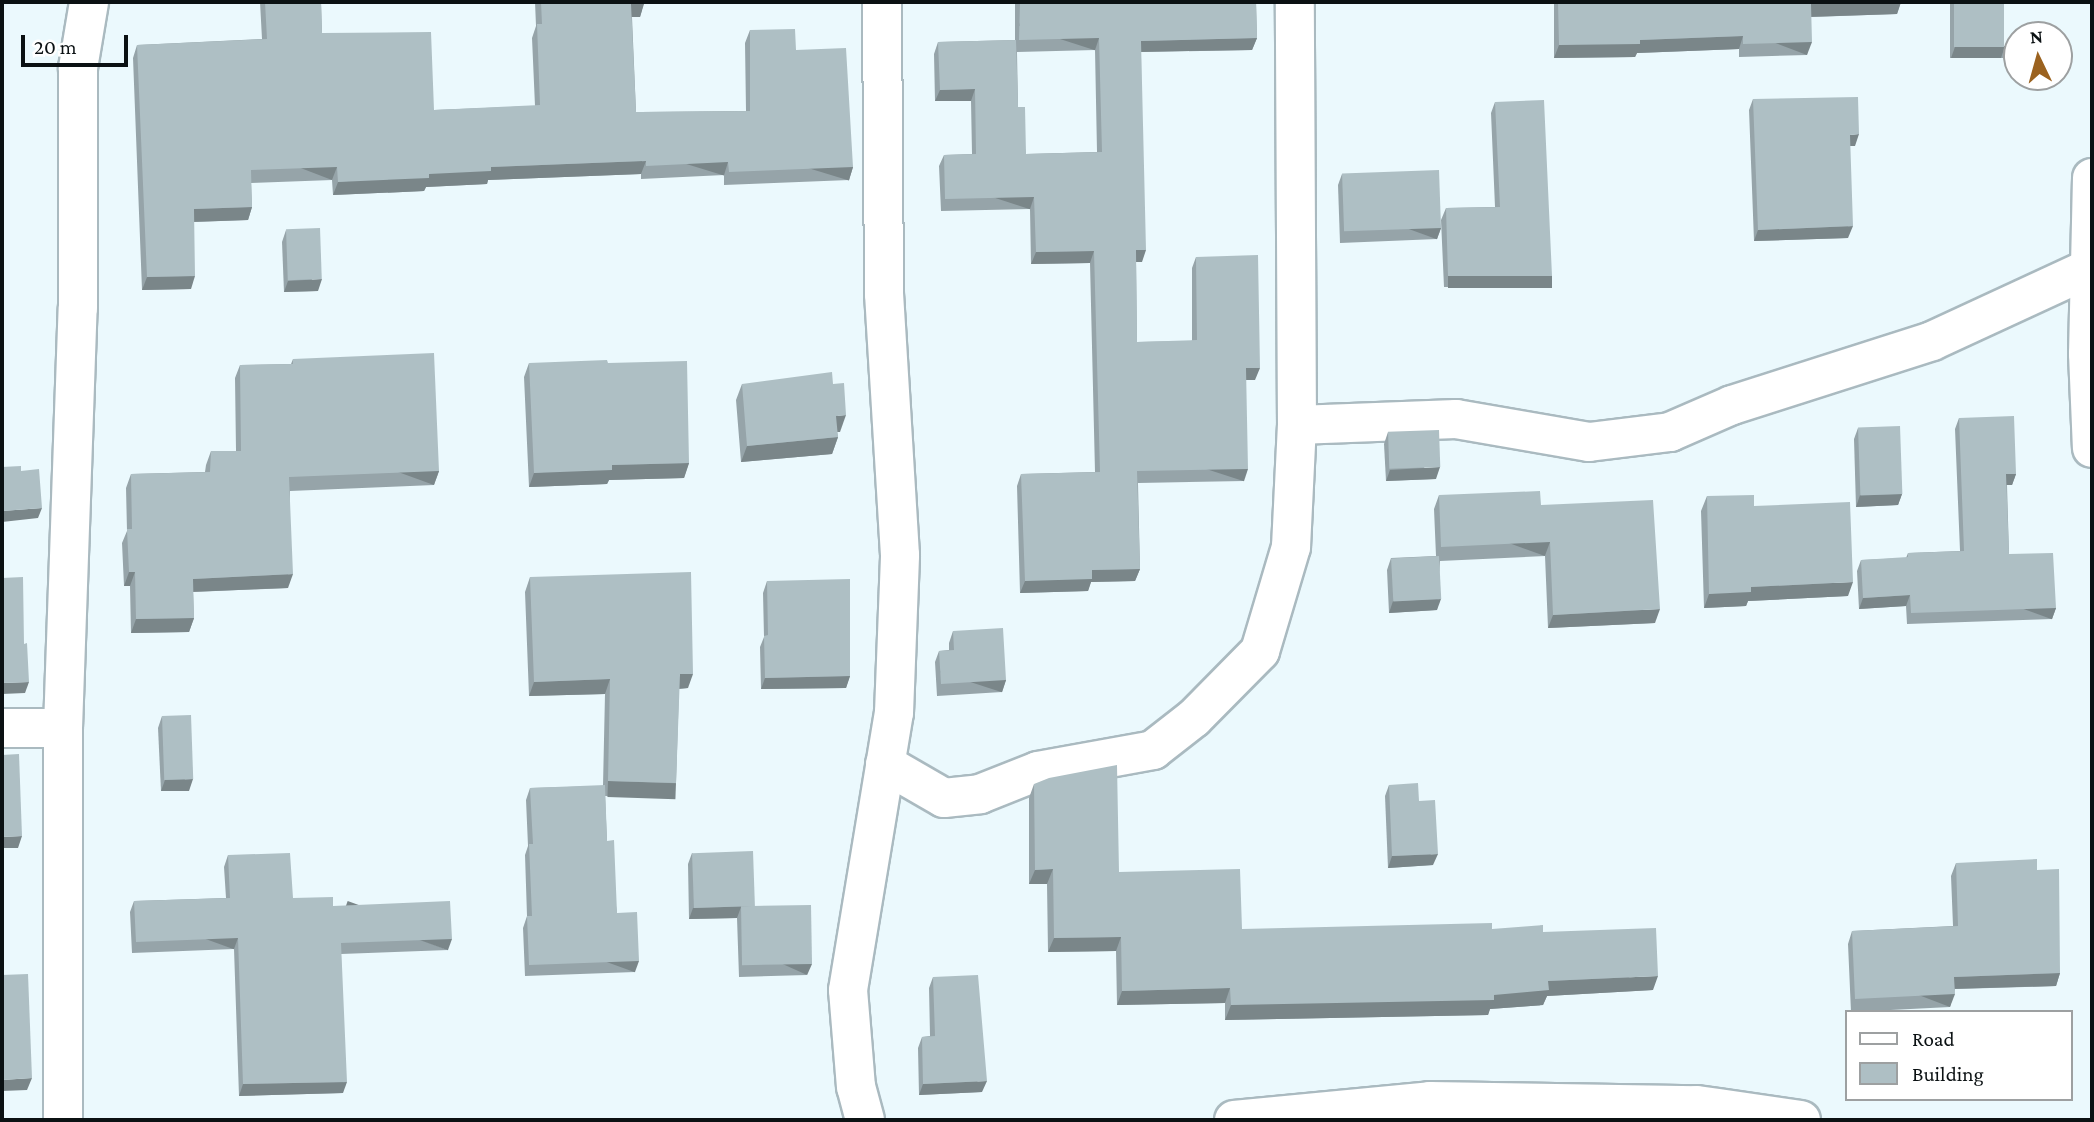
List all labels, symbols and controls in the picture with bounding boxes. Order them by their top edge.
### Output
scale bar [24,21,131,65]
north arrow [2003,21,2073,91]
text: N [2029,26,2044,48]
text: 20 m [34,35,77,59]
legend [1846,1010,2073,1101]
text: Road [1912,1027,1955,1051]
text: Building [1912,1062,1984,1086]

